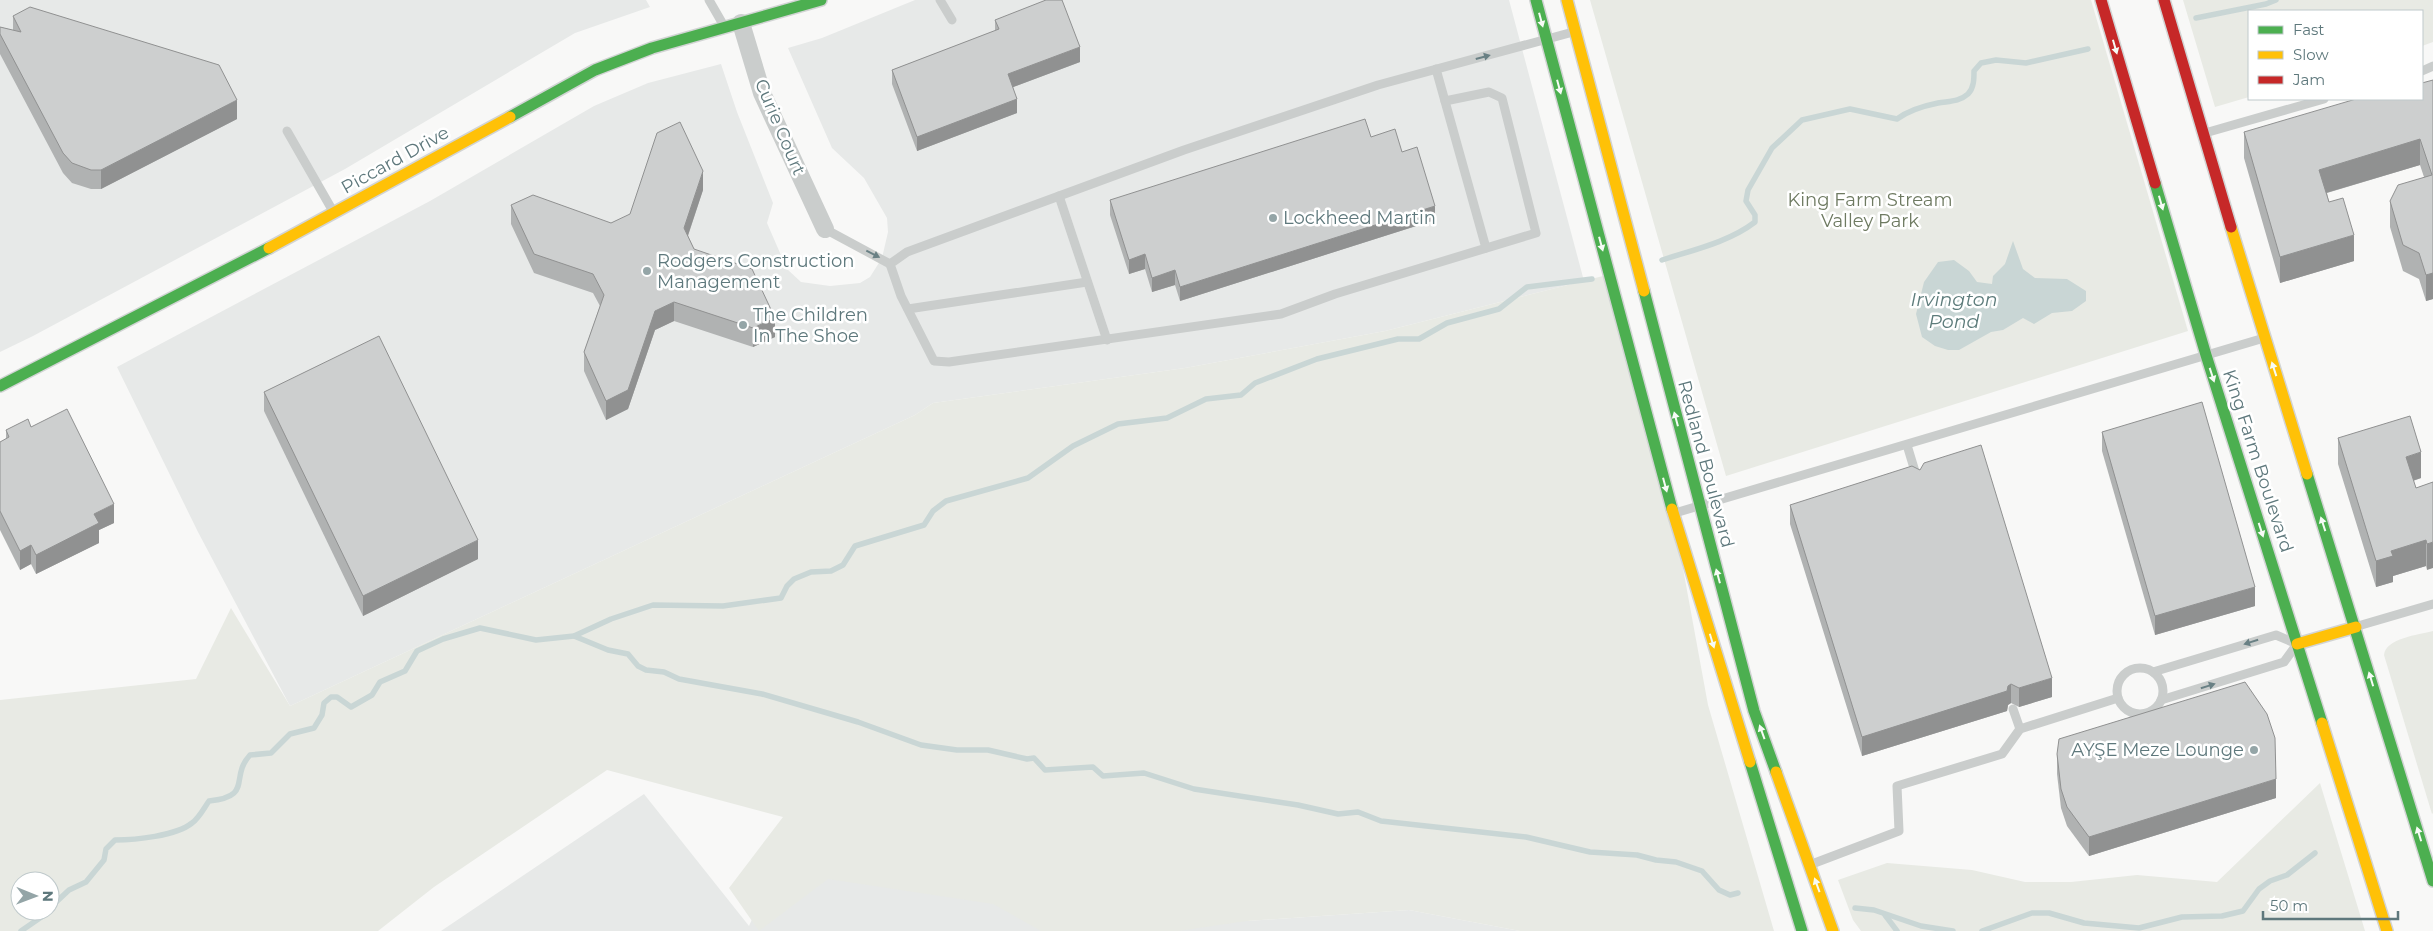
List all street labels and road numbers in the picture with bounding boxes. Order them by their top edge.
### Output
street label: Curie Court [750,75,810,179]
street label: Piccard Drive [337,121,453,199]
street label: King Farm Boulevard [2218,367,2298,555]
street label: Redland Boulevard [1673,378,1739,550]

